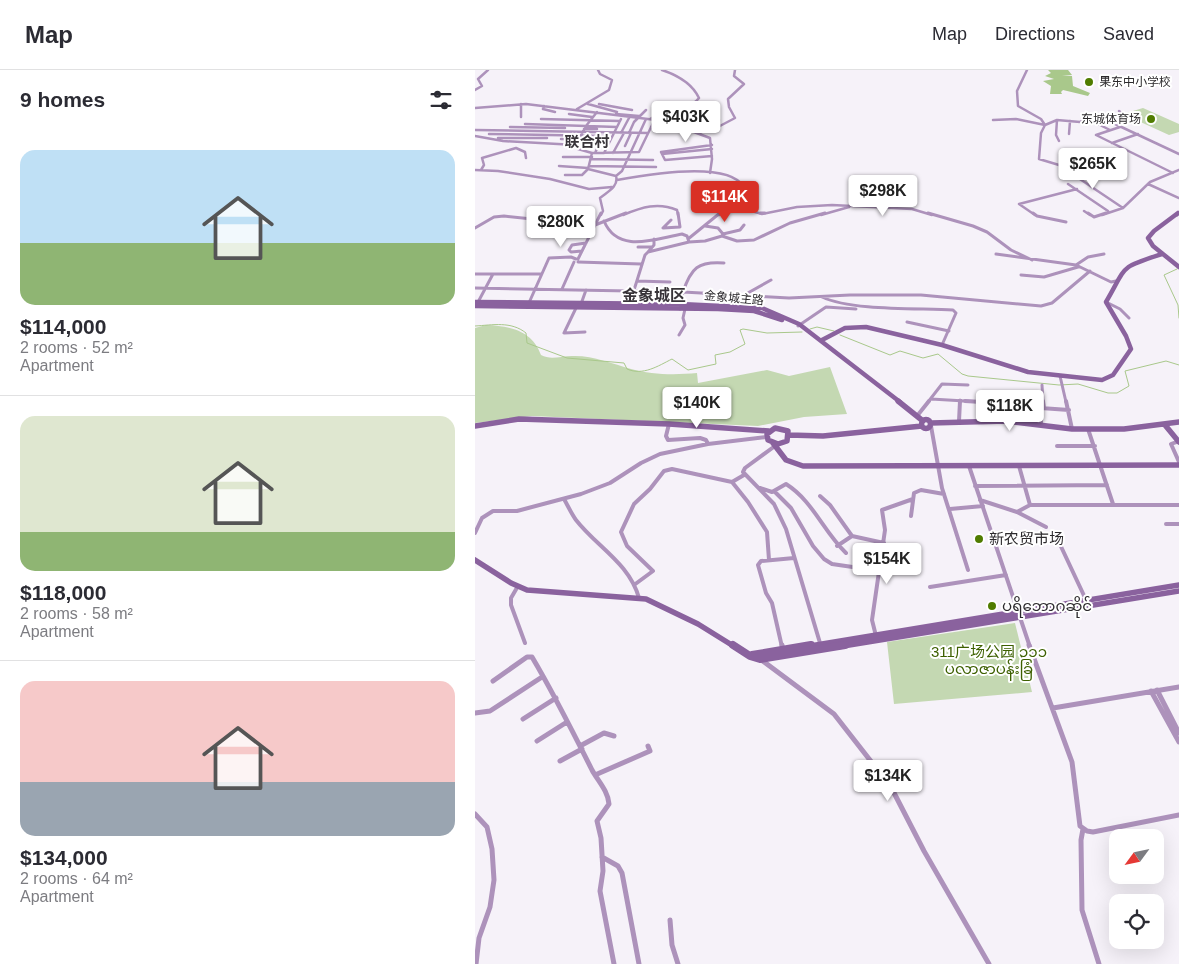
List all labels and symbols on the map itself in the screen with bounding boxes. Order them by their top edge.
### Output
place label: 果东中小学校 [1099,75,1171,89]
marker: 果东中小学校 [1083,76,1095,88]
pin: $403K [651,100,721,143]
place label: 东城体育场 [1081,112,1141,126]
marker: 东城体育场 [1145,113,1157,125]
district label: 联合村 [564,133,610,150]
pin: $265K [1058,148,1128,190]
pin: $298K [848,174,918,217]
pin: $114K [690,180,760,223]
pin: $280K [526,206,596,248]
district label: 金象城区 [622,286,686,304]
street label: 金象城主路 [703,288,765,308]
pin: $140K [662,386,732,429]
pin: $118K [975,390,1045,432]
place label: 新农贸市场 [989,530,1064,547]
marker: 新农贸市场 [973,533,985,545]
pin: $154K [852,542,922,585]
place label: ပရိဘောဂဆိုင် [1002,596,1092,618]
marker: ပရိဘောဂဆိုင် [986,600,998,612]
park label: 311广场公园 ၃၁၁ ပလာဇာပန်းခြံ [931,643,1047,681]
pin: $134K [853,760,923,802]
north arrow [1109,829,1164,884]

